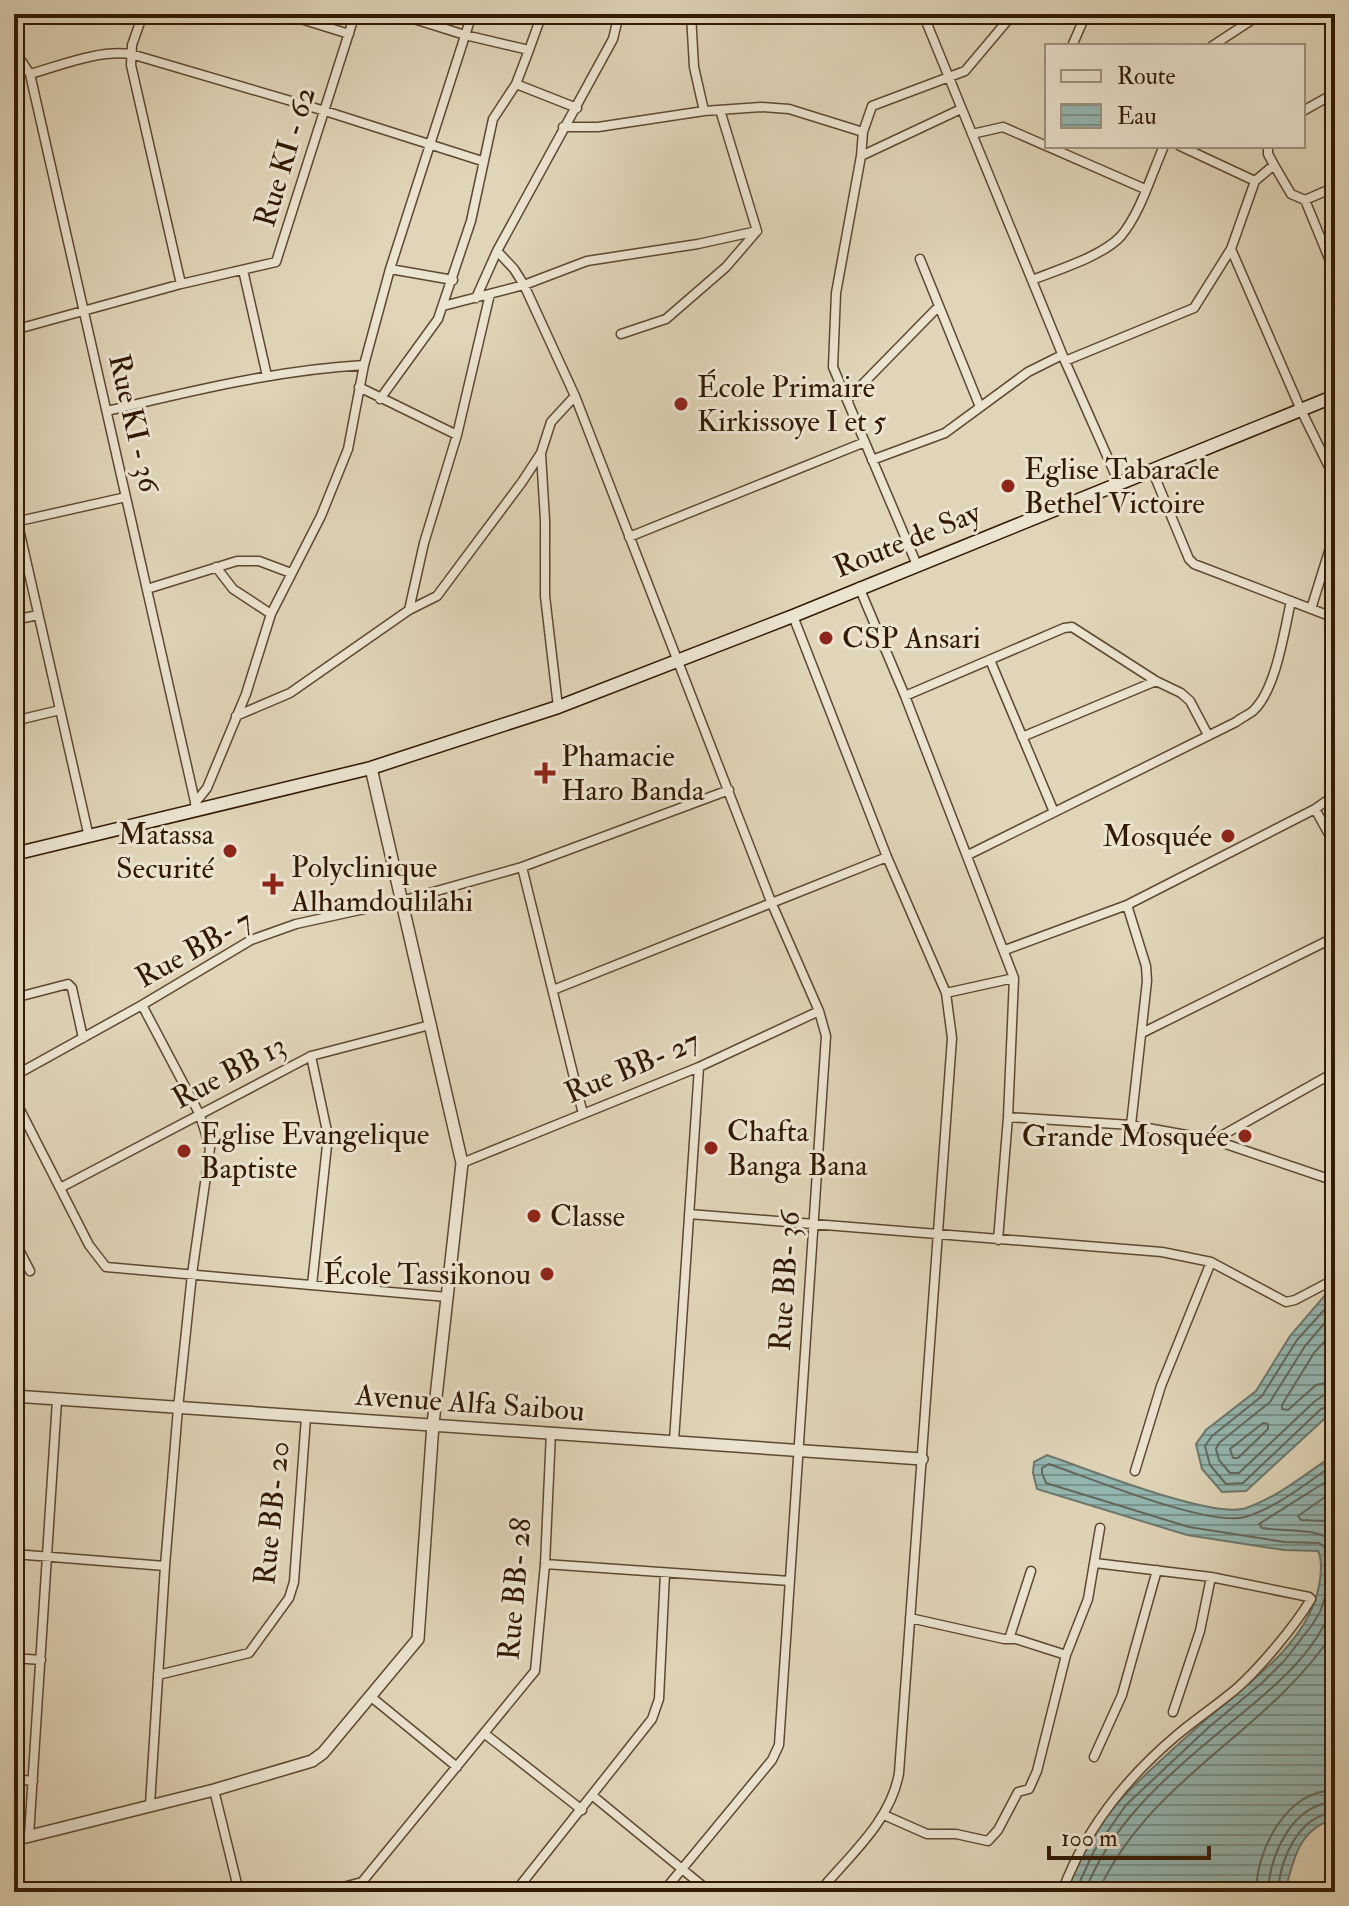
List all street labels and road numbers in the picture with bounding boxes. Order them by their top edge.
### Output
street label: Rue KI - 62 [246,83,324,231]
street label: Rue KI - 36 [100,350,168,497]
street label: Route de Say [828,493,987,586]
street label: Rue BB- 7 [129,902,259,996]
street label: Rue BB- 27 [559,1022,705,1112]
street label: Rue BB 13 [166,1027,292,1117]
street label: Rue BB- 36 [762,1208,808,1352]
street label: Avenue Alfa Saibou [353,1376,586,1429]
street label: Rue BB- 20 [246,1439,298,1587]
street label: Rue BB- 28 [490,1516,540,1662]

